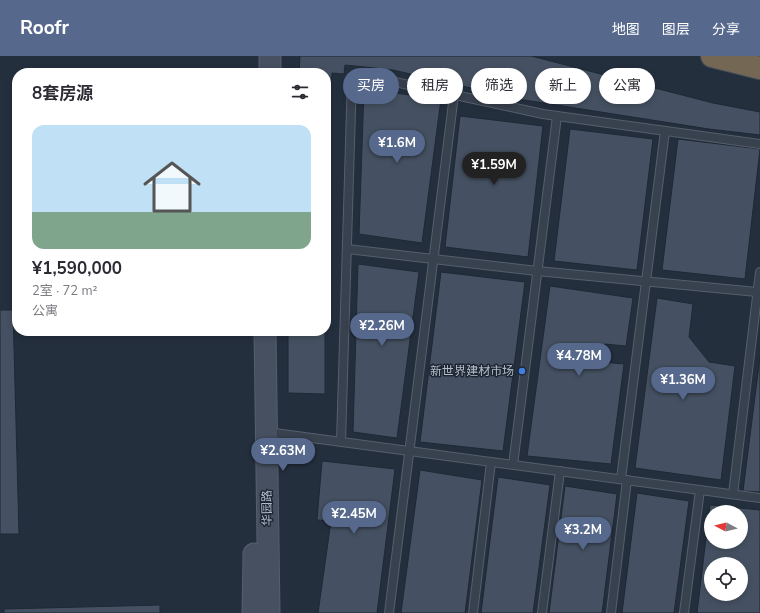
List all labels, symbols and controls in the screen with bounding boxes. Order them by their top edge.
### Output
text: Roofr [20,15,69,41]
text: 地图 [612,20,640,39]
text: 图层 [662,20,690,39]
text: 分享 [712,20,740,39]
chip: 买房 [343,68,399,104]
chip: 租房 [407,68,463,104]
chip: 筛选 [471,68,527,104]
chip: 新上 [535,68,591,104]
chip: 公寓 [599,68,655,104]
icon: filters [289,81,311,103]
text: 8套房源 [32,82,93,105]
pin: ¥1.6M [369,130,425,164]
text: ¥1.6M [378,134,416,152]
icon: home [136,151,208,223]
pin: ¥1.59M [461,152,527,186]
text: ¥1.59M [471,156,517,174]
text: ¥1,590,000 [32,257,122,280]
text: 2室 · 72 m² [32,282,97,300]
text: 公寓 [32,302,58,320]
pin: ¥2.26M [349,313,415,347]
text: ¥2.26M [359,317,405,335]
pin: ¥4.78M [546,343,612,377]
text: ¥4.78M [556,347,602,365]
place label: 新世界建材市场 [430,363,514,379]
marker: 新世界建材市场 [517,366,527,376]
pin: ¥1.36M [650,367,716,401]
text: ¥1.36M [660,371,706,389]
pin: ¥2.63M [250,438,316,472]
text: ¥2.63M [260,442,306,460]
street label: 华园路 [259,490,275,526]
pin: ¥2.45M [321,501,387,535]
text: ¥2.45M [331,505,377,523]
north arrow [704,505,748,549]
map controls [704,505,748,601]
pin: ¥3.2M [555,517,611,551]
text: ¥3.2M [564,521,602,539]
button: locate [704,557,748,601]

